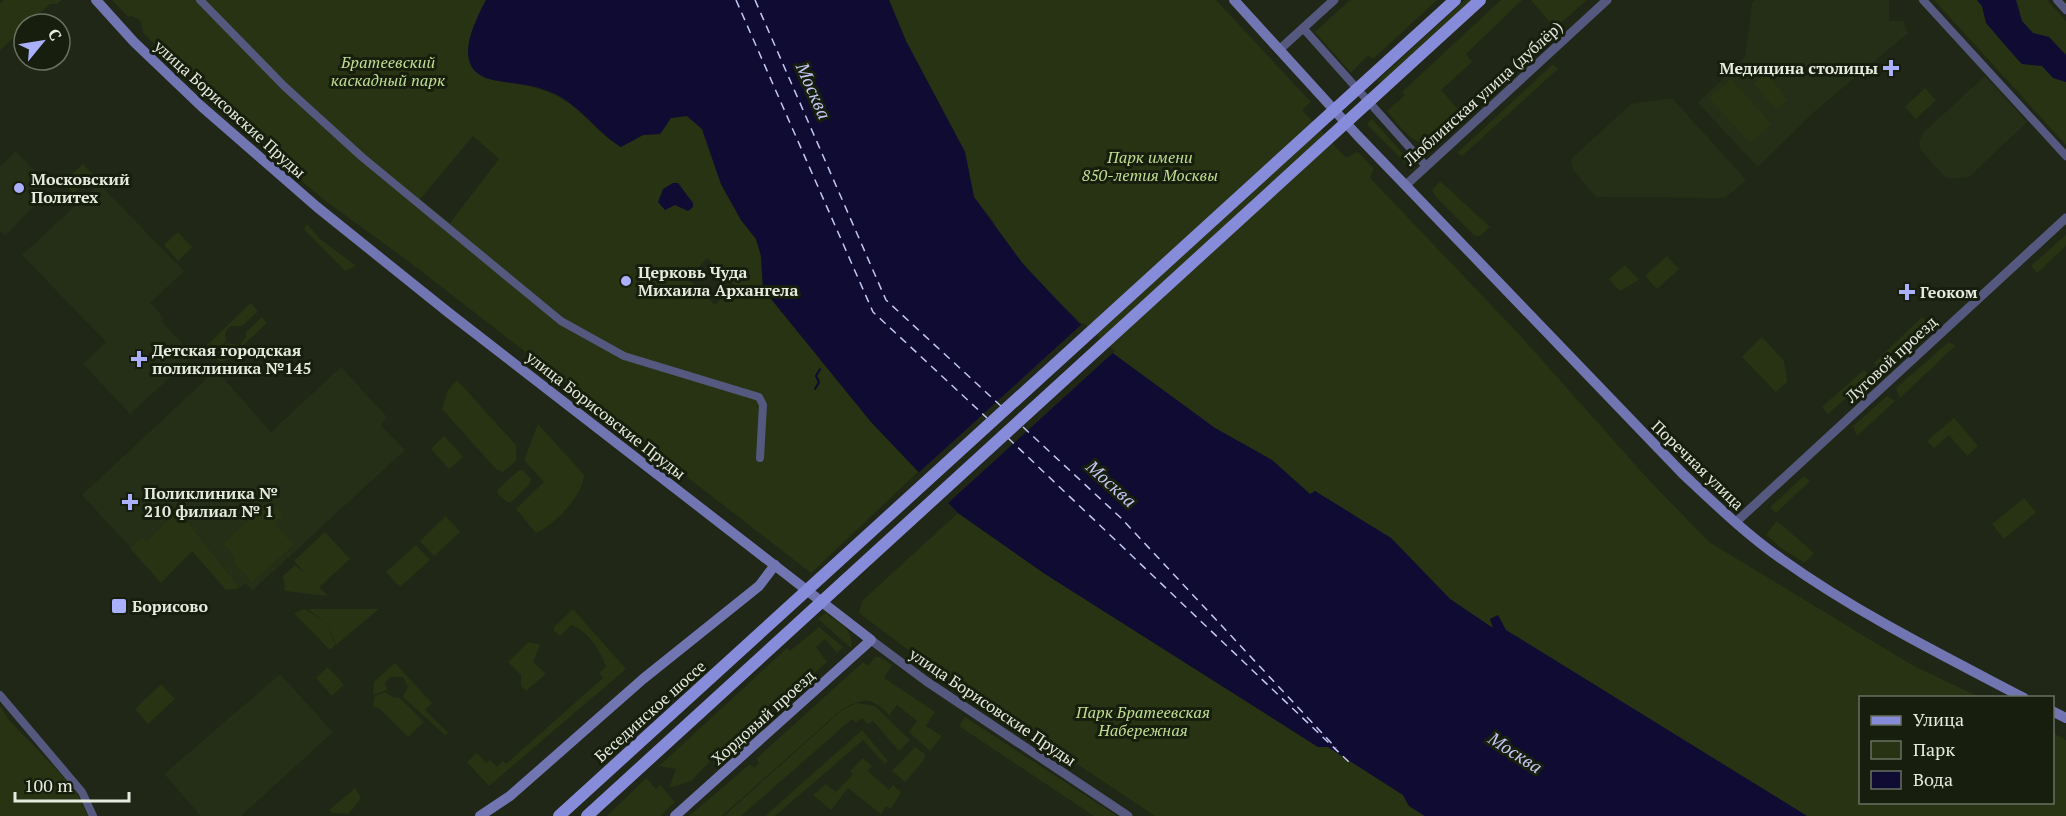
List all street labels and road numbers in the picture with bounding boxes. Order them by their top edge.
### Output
street label: Люблинская улица (дублёр) [1398,16,1567,171]
street label: улица Борисовские Пруды [149,34,311,183]
street label: Луговой проезд [1840,311,1942,408]
street label: улица Борисовские Пруды [521,345,690,484]
street label: Поречная улица [1647,415,1749,515]
street label: улица Борисовские Пруды [904,642,1081,771]
street label: Бесединское шоссе [590,655,710,767]
street label: Хордовый проезд [707,665,819,769]

